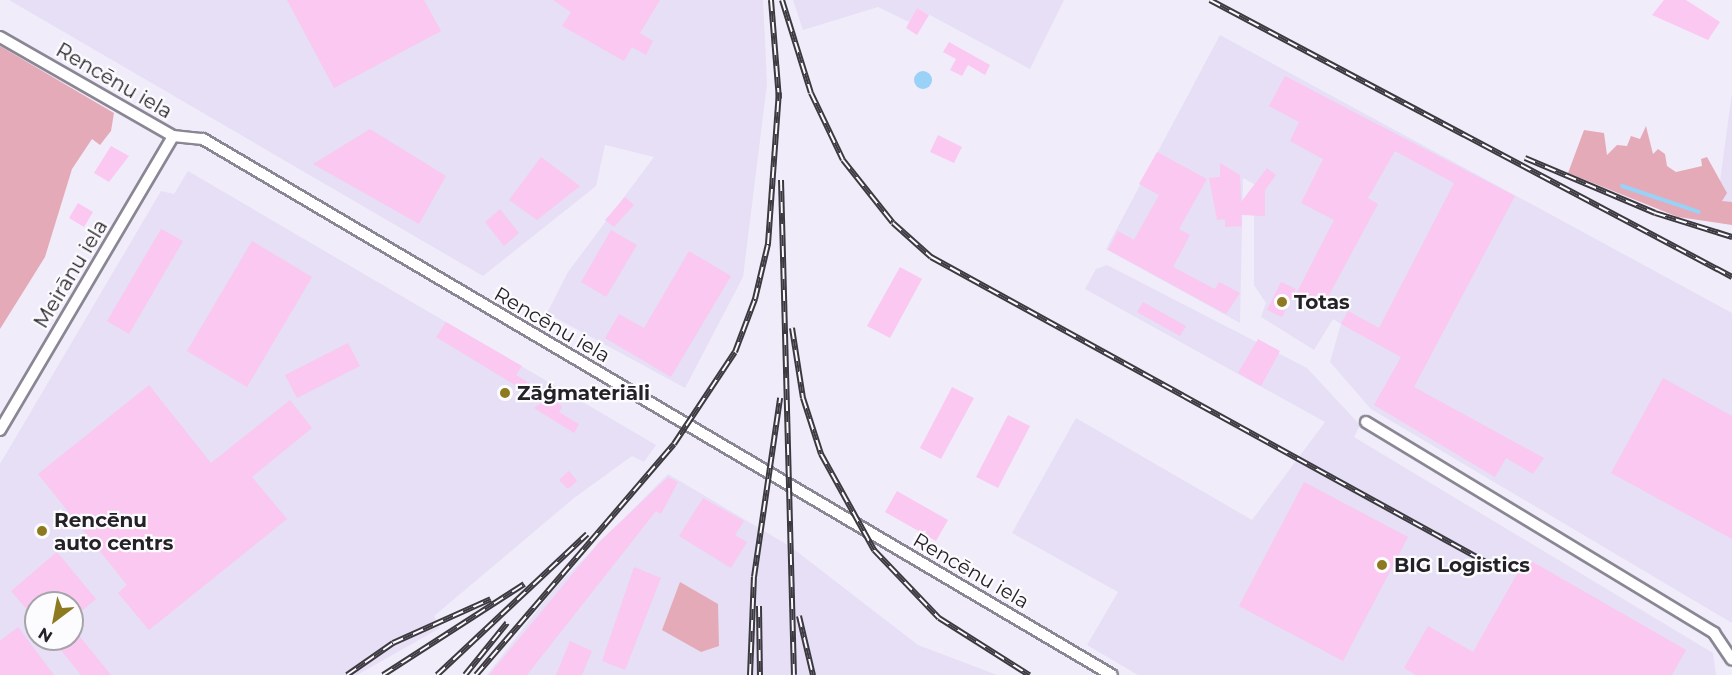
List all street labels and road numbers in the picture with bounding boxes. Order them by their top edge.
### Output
street label: Rencēnu iela [52,38,176,124]
street label: Meirānu iela [29,215,113,333]
street label: Rencēnu iela [490,282,614,368]
street label: Rencēnu iela [909,528,1033,614]

